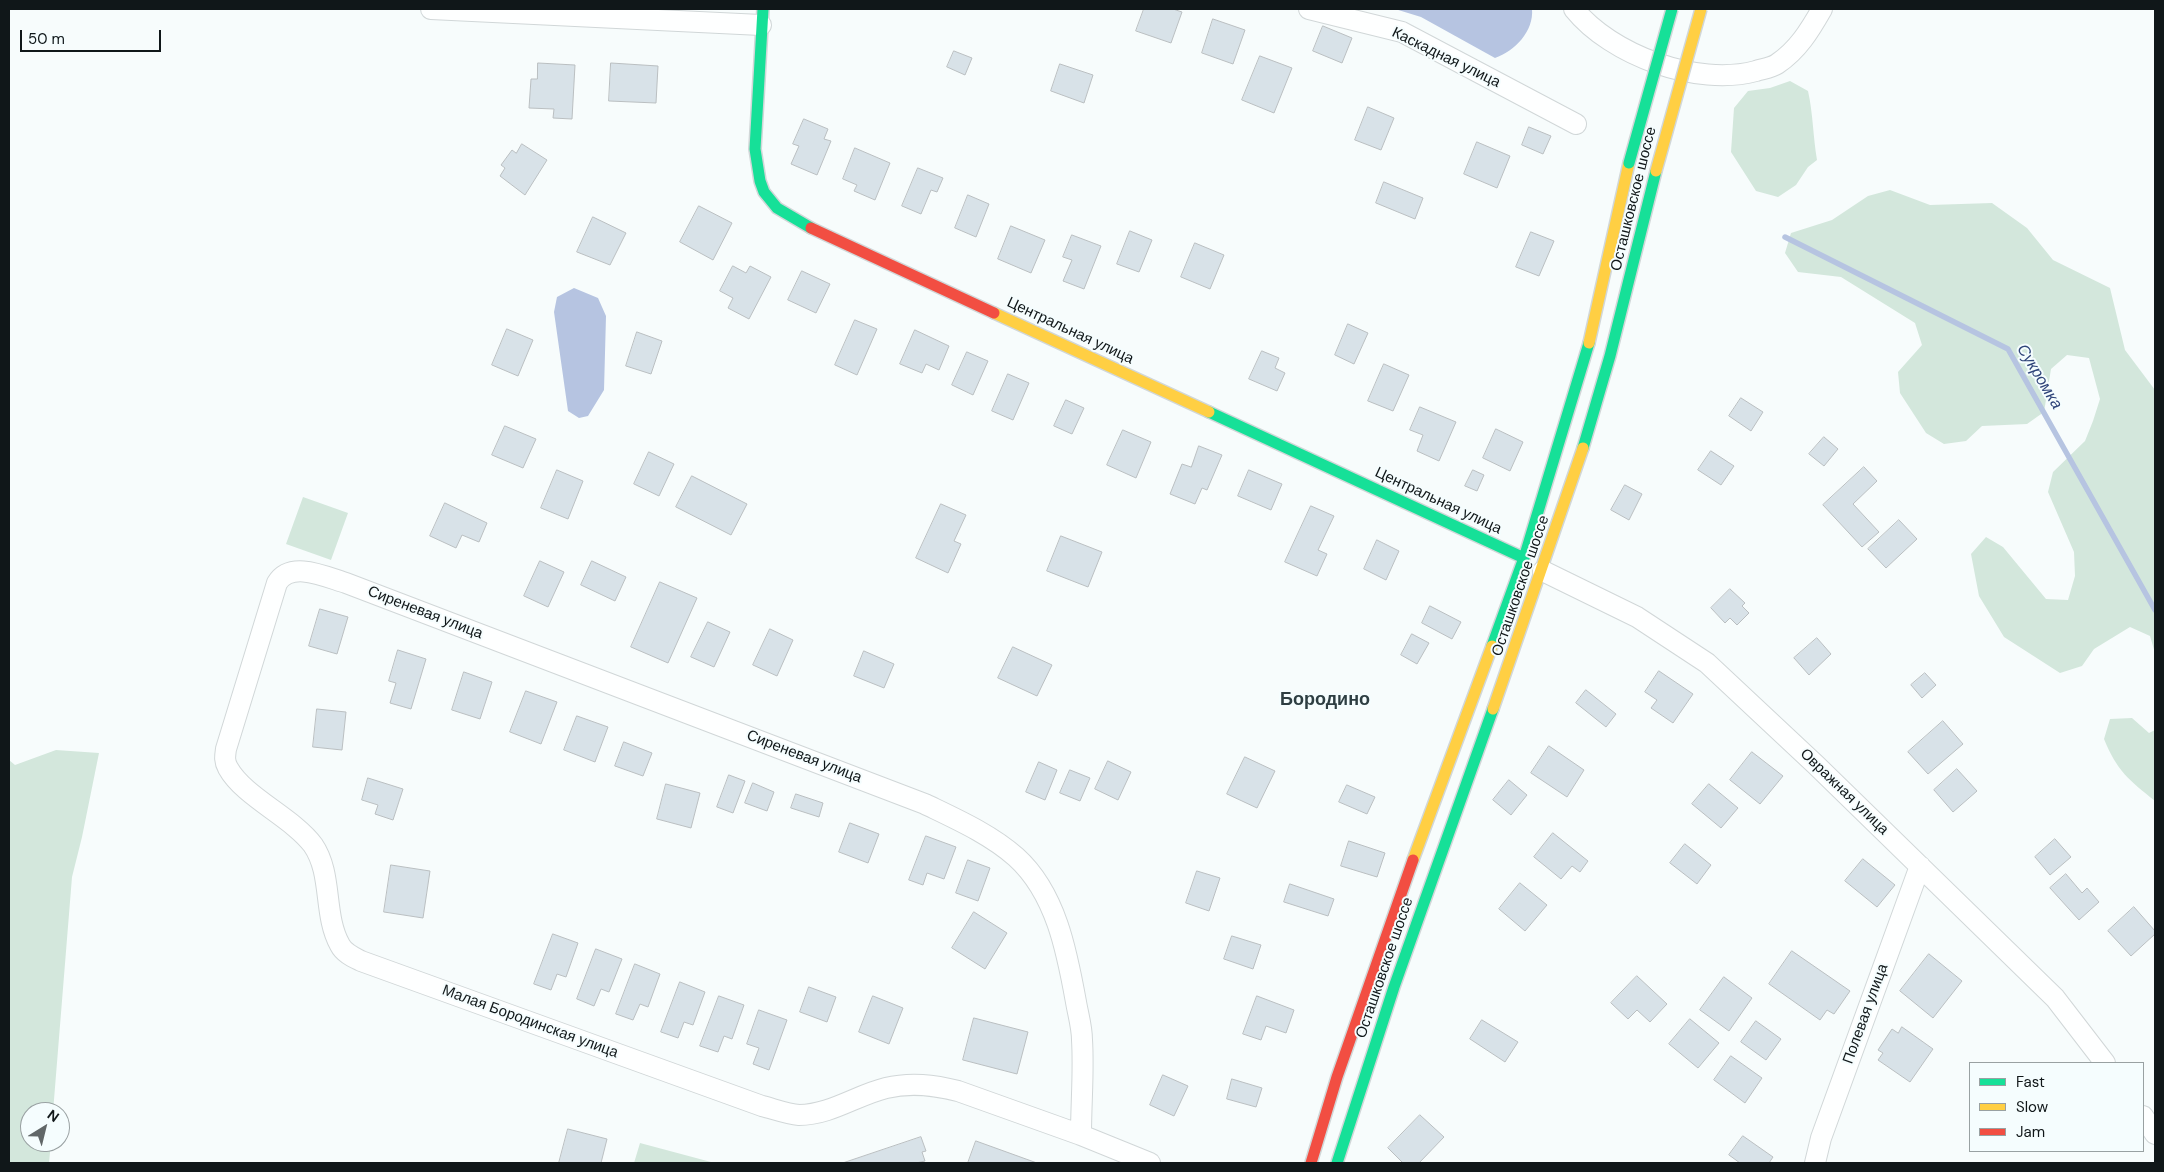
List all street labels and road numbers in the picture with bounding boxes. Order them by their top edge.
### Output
street label: Каскадная улица [1389,24,1503,92]
street label: Осташковское шоссе [1607,125,1661,273]
street label: Центральная улица [1004,294,1136,368]
street label: Центральная улица [1372,464,1504,538]
street label: Осташковское шоссе [1488,513,1554,659]
street label: Сиреневая улица [365,583,485,643]
street label: Сиреневая улица [744,727,864,787]
street label: Овражная улица [1796,745,1892,839]
street label: Осташковское шоссе [1352,895,1418,1041]
street label: Полевая улица [1840,961,1892,1067]
street label: Малая Бородинская улица [439,982,621,1062]

